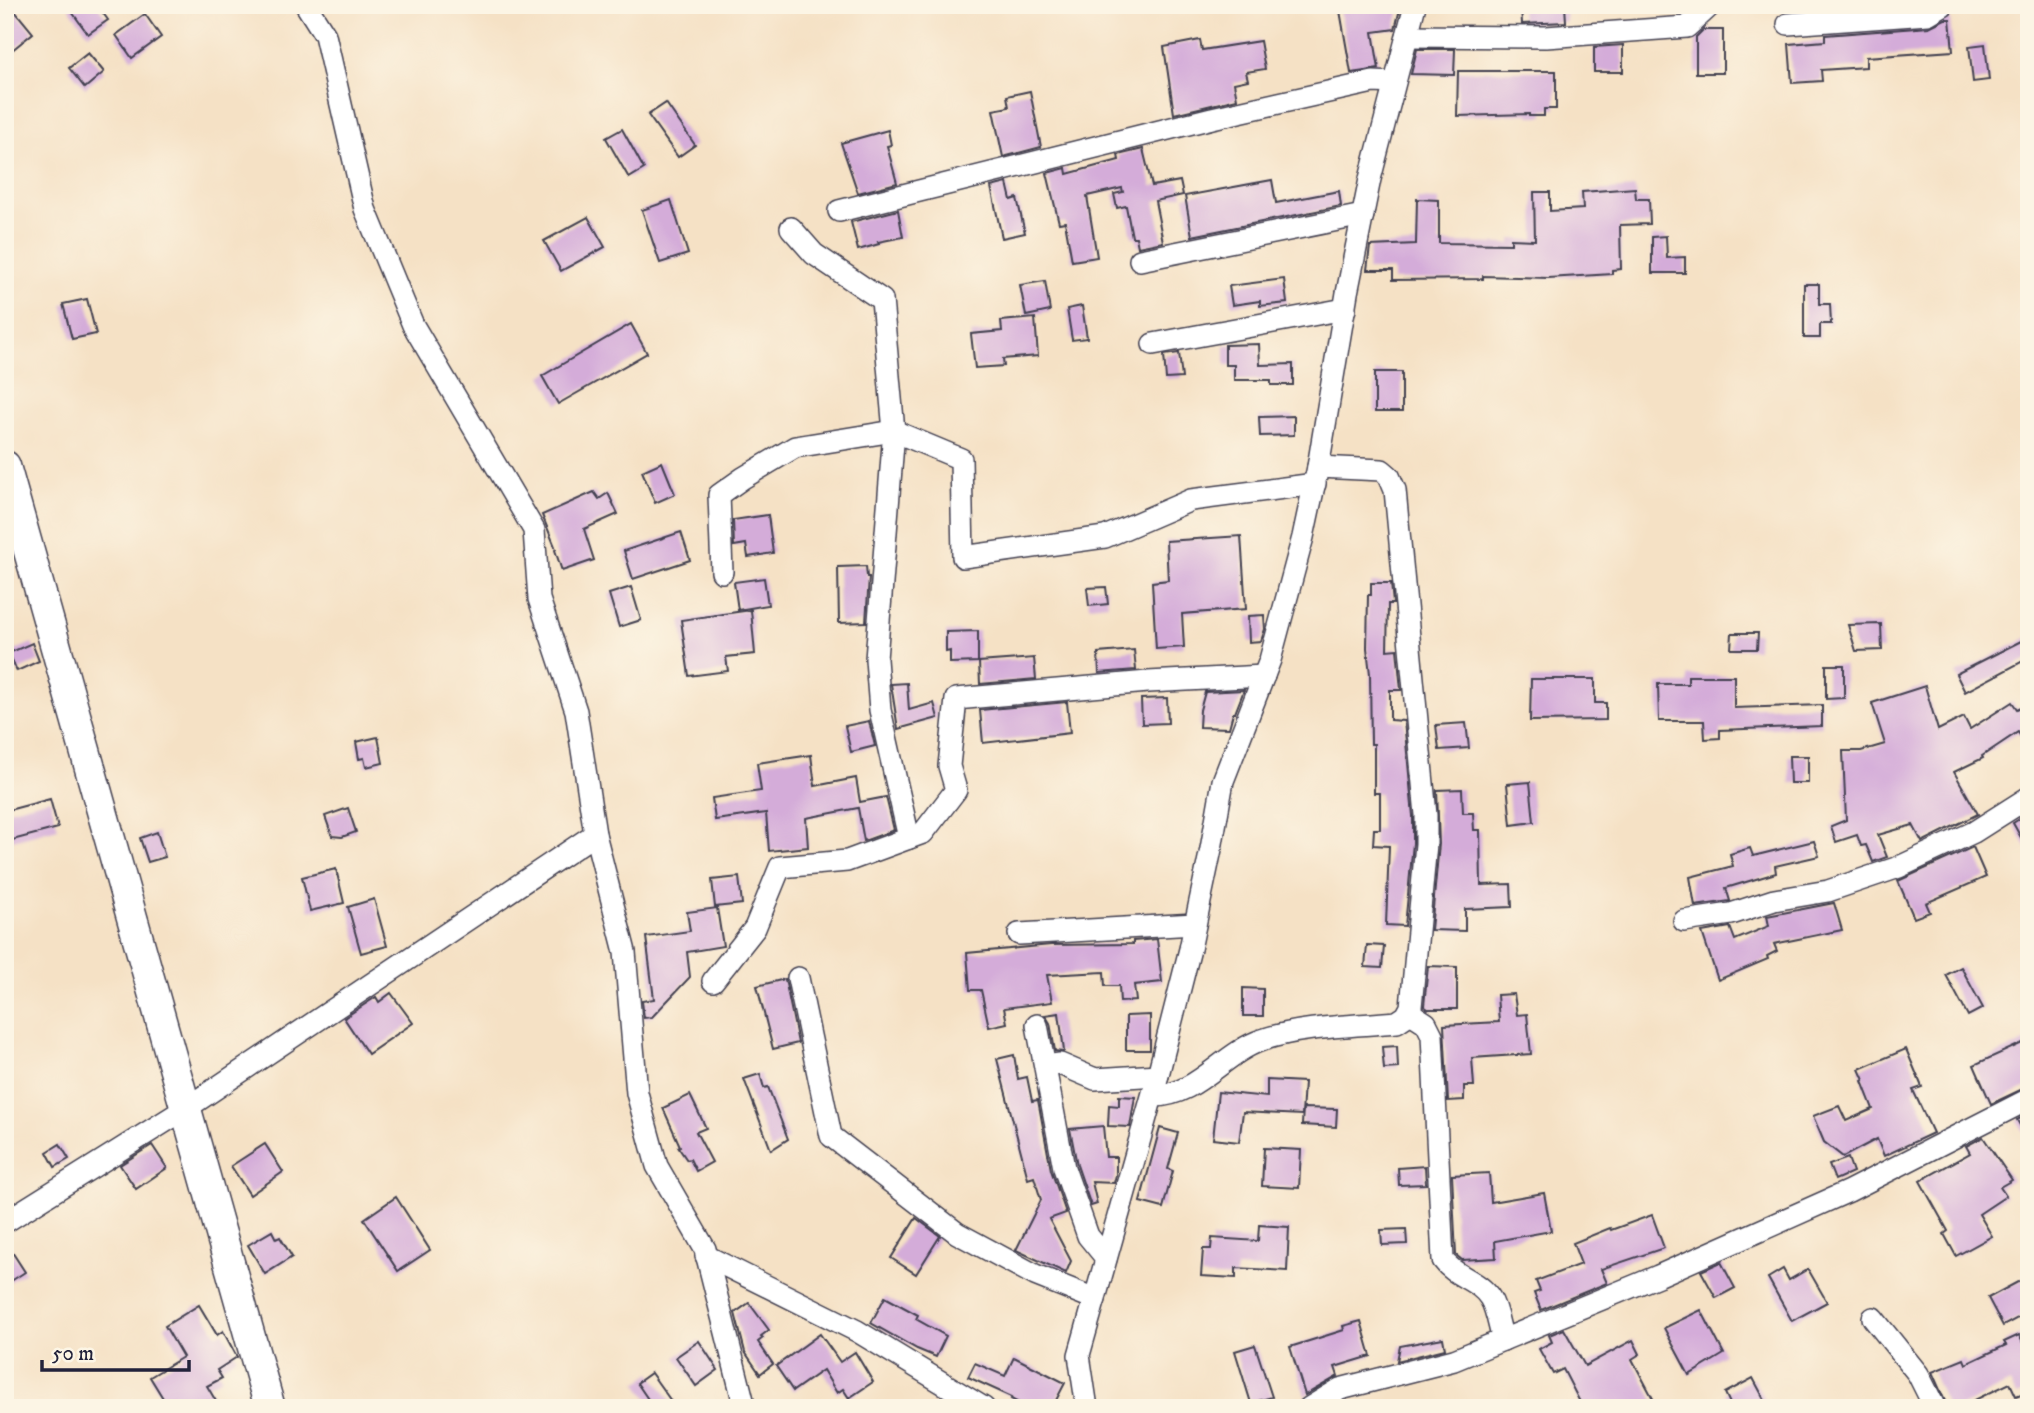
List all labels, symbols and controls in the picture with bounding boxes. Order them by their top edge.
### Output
scale bar [42,1329,189,1373]
text: 50 m [52,1341,94,1367]

